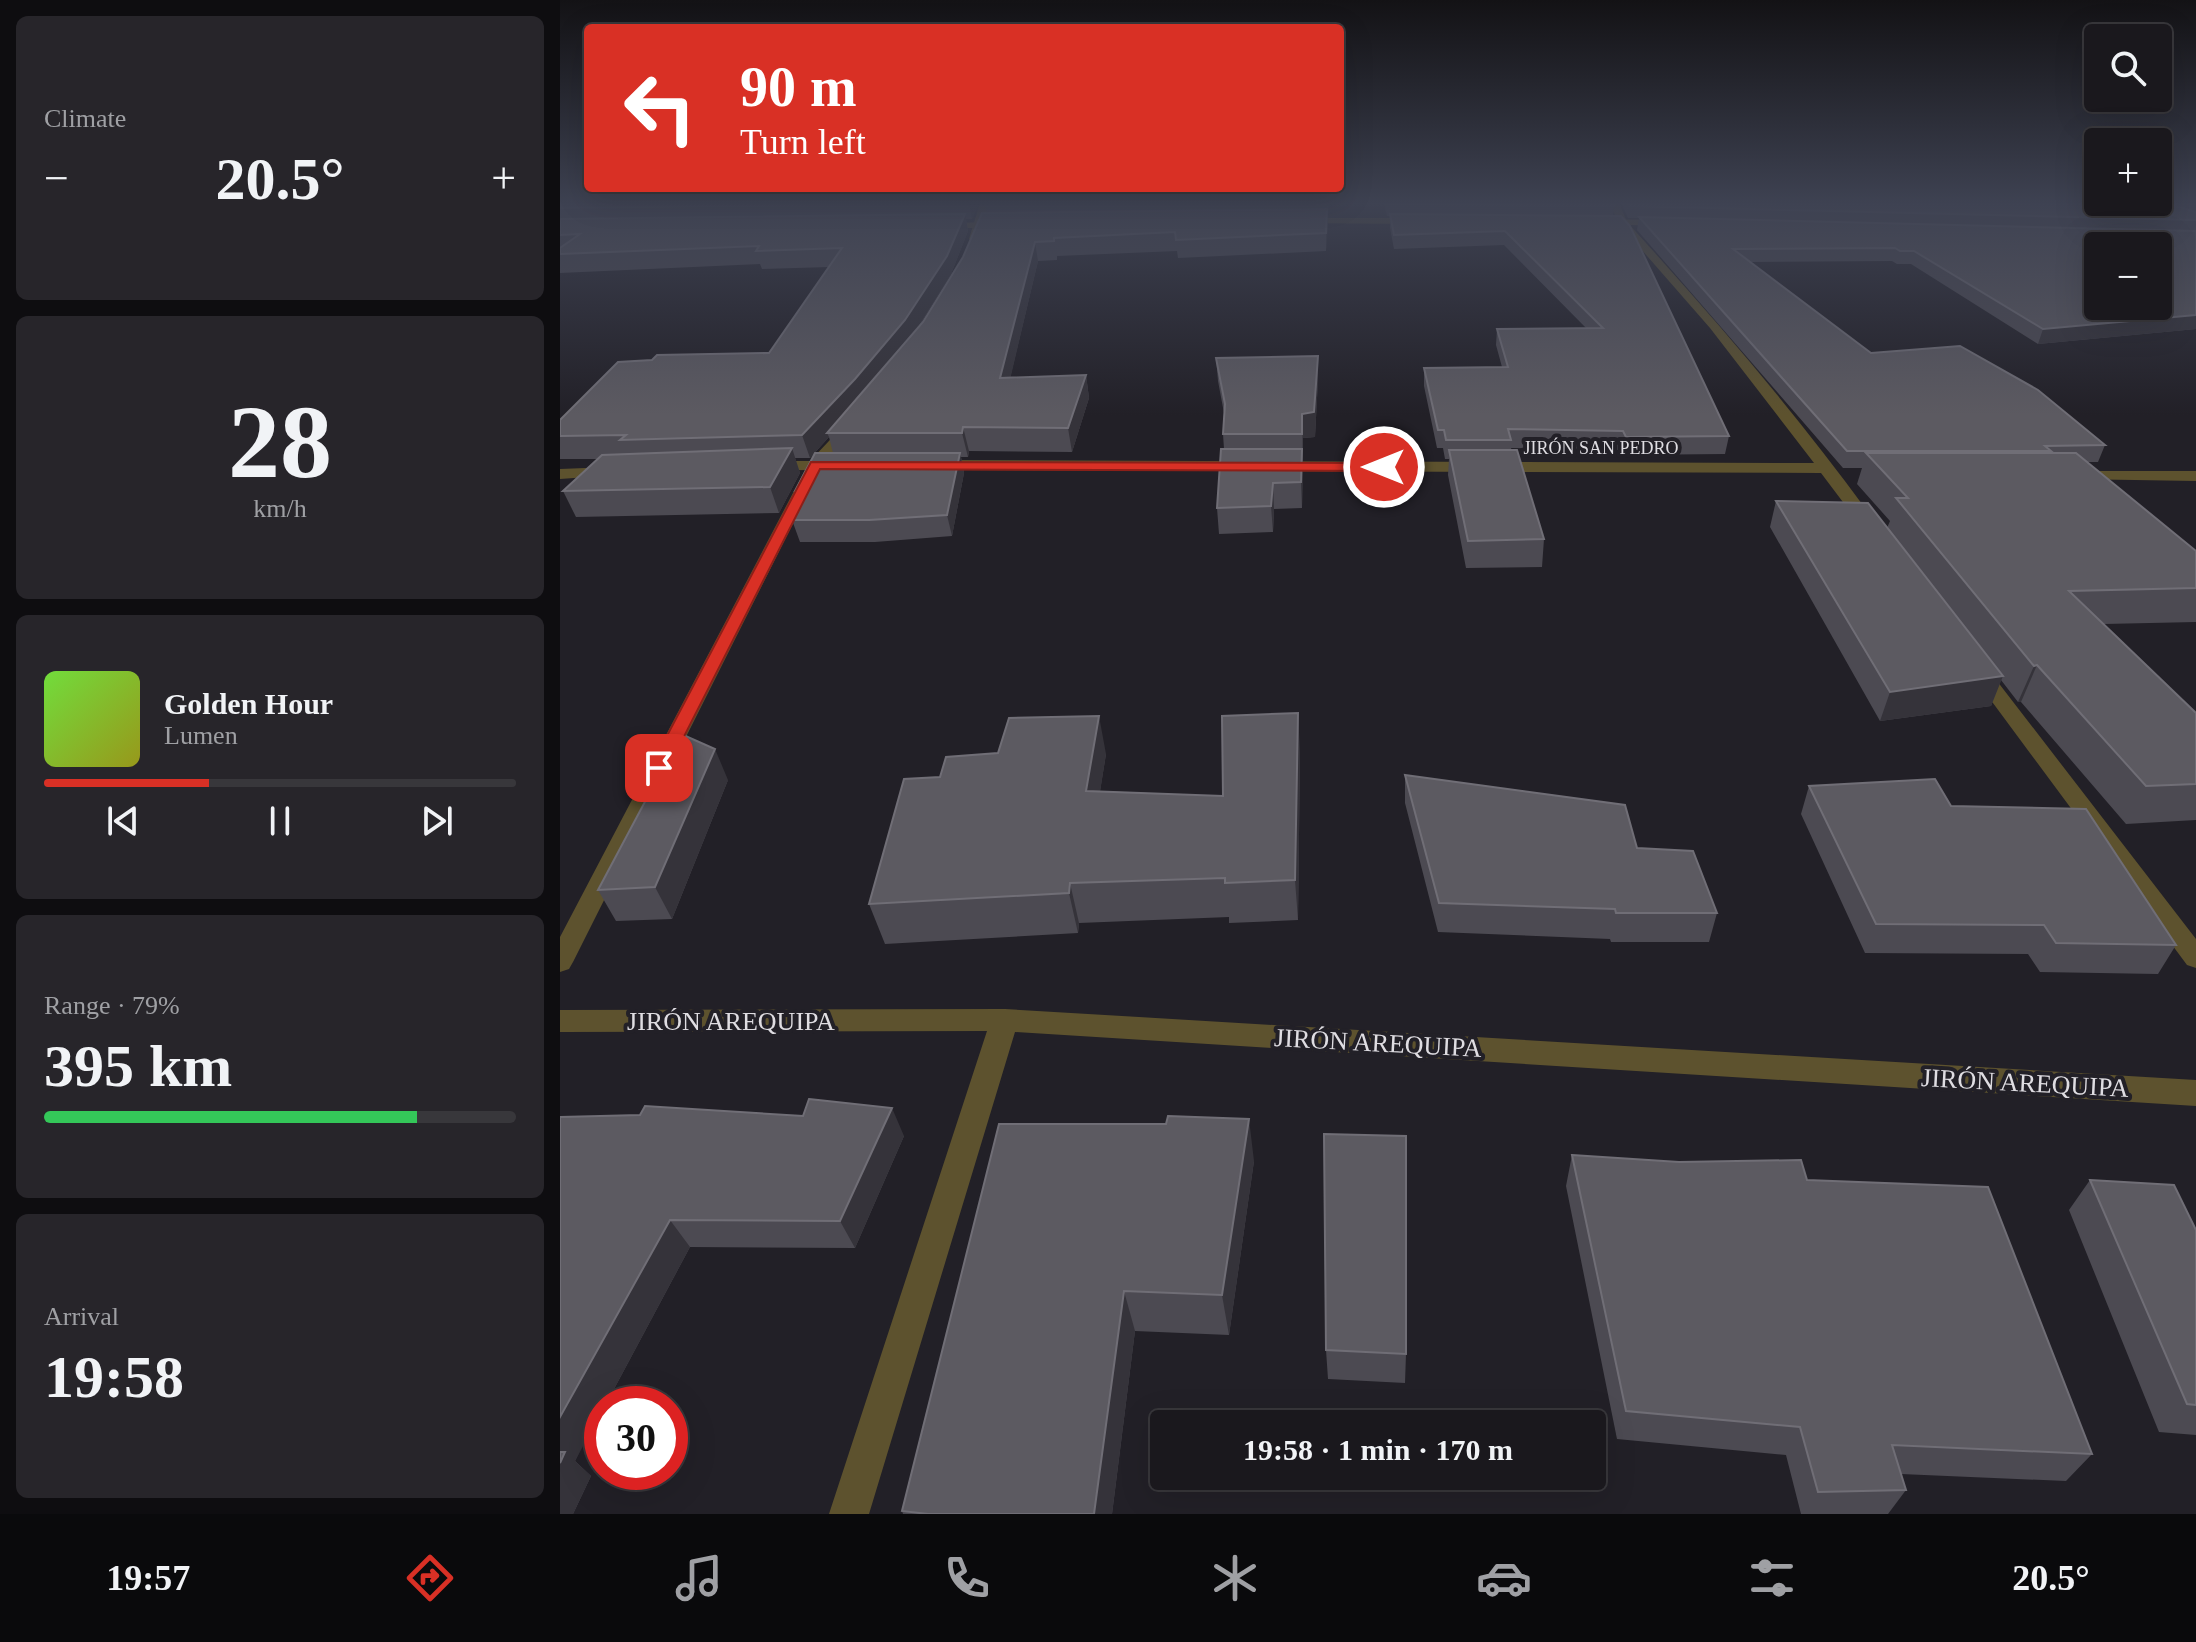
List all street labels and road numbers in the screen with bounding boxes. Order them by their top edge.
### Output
street label: JIRÓN SAN PEDRO [1523,437,1679,458]
street label: JIRÓN AREQUIPA [627,1007,835,1036]
street label: JIRÓN AREQUIPA [1273,1023,1483,1063]
street label: JIRÓN AREQUIPA [1920,1063,2130,1103]

